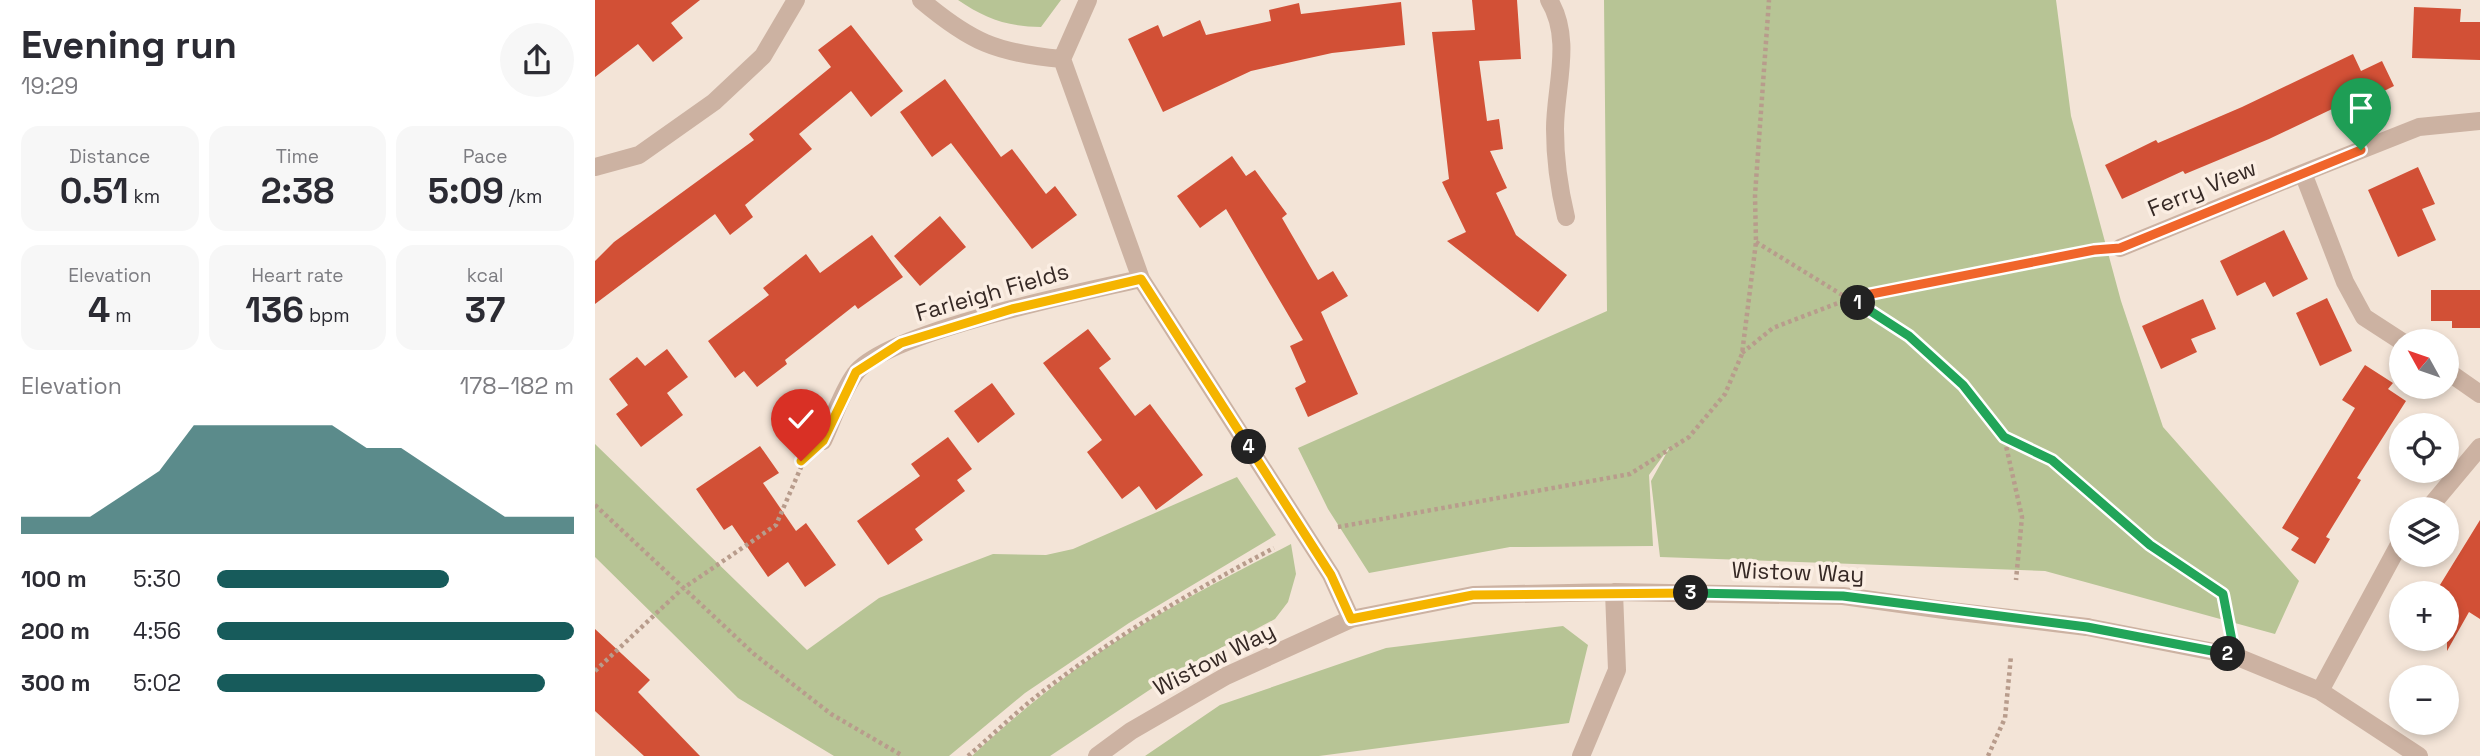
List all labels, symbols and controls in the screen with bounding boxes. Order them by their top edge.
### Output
text: Evening run [21,21,237,69]
button: share [500,23,574,97]
text: 19:29 [21,71,78,101]
pin [2331,78,2391,150]
icon: arrive [2342,89,2380,127]
text: Distance [69,144,150,169]
text: Time [276,144,319,169]
text: Pace [463,144,507,169]
street label: Ferry View [2143,153,2261,223]
text: 0.51 [60,169,129,213]
text: 2:38 [261,169,334,213]
text: 5:09 [428,169,504,213]
text: km [129,184,160,209]
text: /km [504,184,542,209]
street label: Farleigh Fields [912,256,1072,328]
text: Elevation [68,263,151,288]
text: Heart rate [251,263,344,288]
text: kcal [467,263,504,288]
pin: 1 [1841,286,1875,320]
text: 4 [88,288,110,332]
text: 136 [245,288,304,332]
text: 37 [465,288,506,332]
text: 1 [1853,290,1862,315]
text: m [110,303,132,328]
text: bpm [304,303,350,328]
north arrow [2389,329,2459,399]
map controls [2389,329,2459,735]
text: Elevation [21,371,122,401]
text: 178–182 m [460,371,574,401]
pin [771,389,831,461]
icon: check [782,400,820,438]
button: locate [2389,413,2459,483]
pin: 4 [1231,430,1267,464]
text: 4 [1242,434,1255,459]
button: layers [2389,497,2459,567]
street label: Wistow Way [1731,555,1865,589]
text: 100 m [21,564,87,594]
text: 5:30 [133,564,181,594]
pin: 3 [1673,576,1709,610]
text: 3 [1685,580,1696,605]
button: + [2389,581,2459,651]
street label: Wistow Way [1148,615,1280,703]
text: 200 m [21,616,90,646]
text: 4:56 [133,616,181,646]
pin: 2 [2211,636,2245,672]
text: 2 [2222,641,2233,666]
button: − [2389,665,2459,735]
text: 300 m [21,668,90,698]
text: 5:02 [133,668,181,698]

